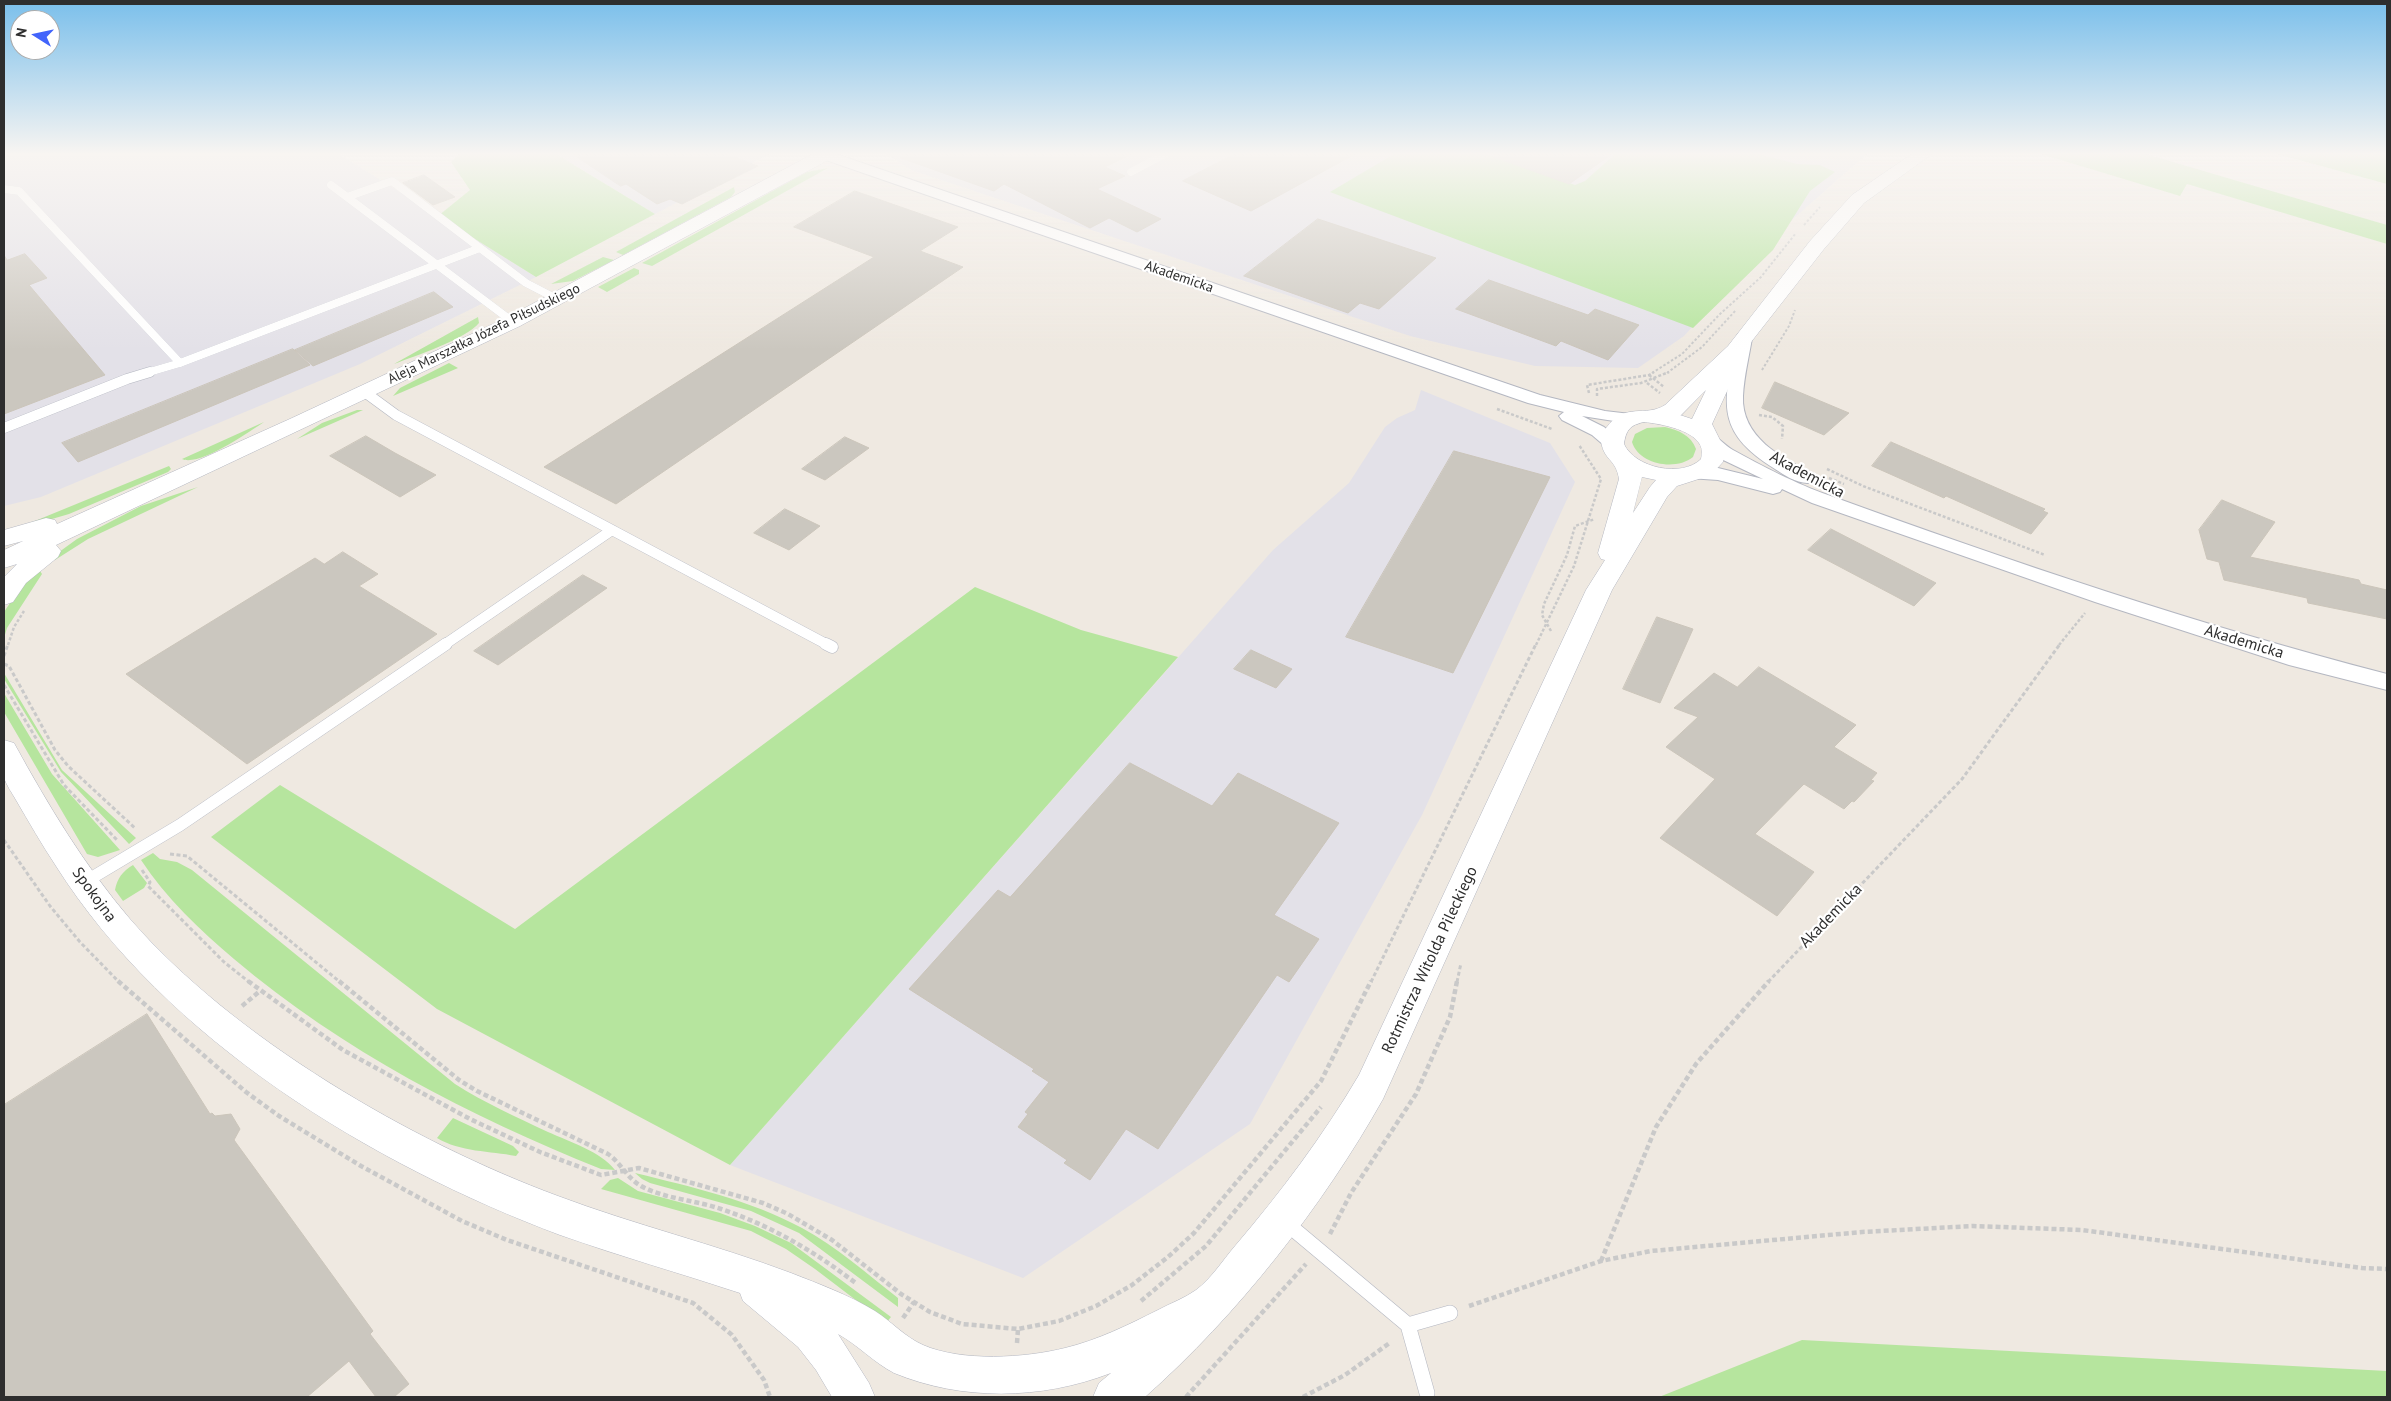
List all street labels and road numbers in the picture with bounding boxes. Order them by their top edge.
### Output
street label: Akademicka [1142,257,1216,297]
street label: Aleja Marszałka Józefa Piłsudskiego [385,280,583,388]
street label: Akademicka [1766,447,1848,503]
street label: Akademicka [2202,621,2286,663]
street label: Spokojna [68,864,120,926]
street label: Rotmistrza Witolda Pileckiego [1378,864,1482,1056]
street label: Akademicka [1796,880,1866,952]

